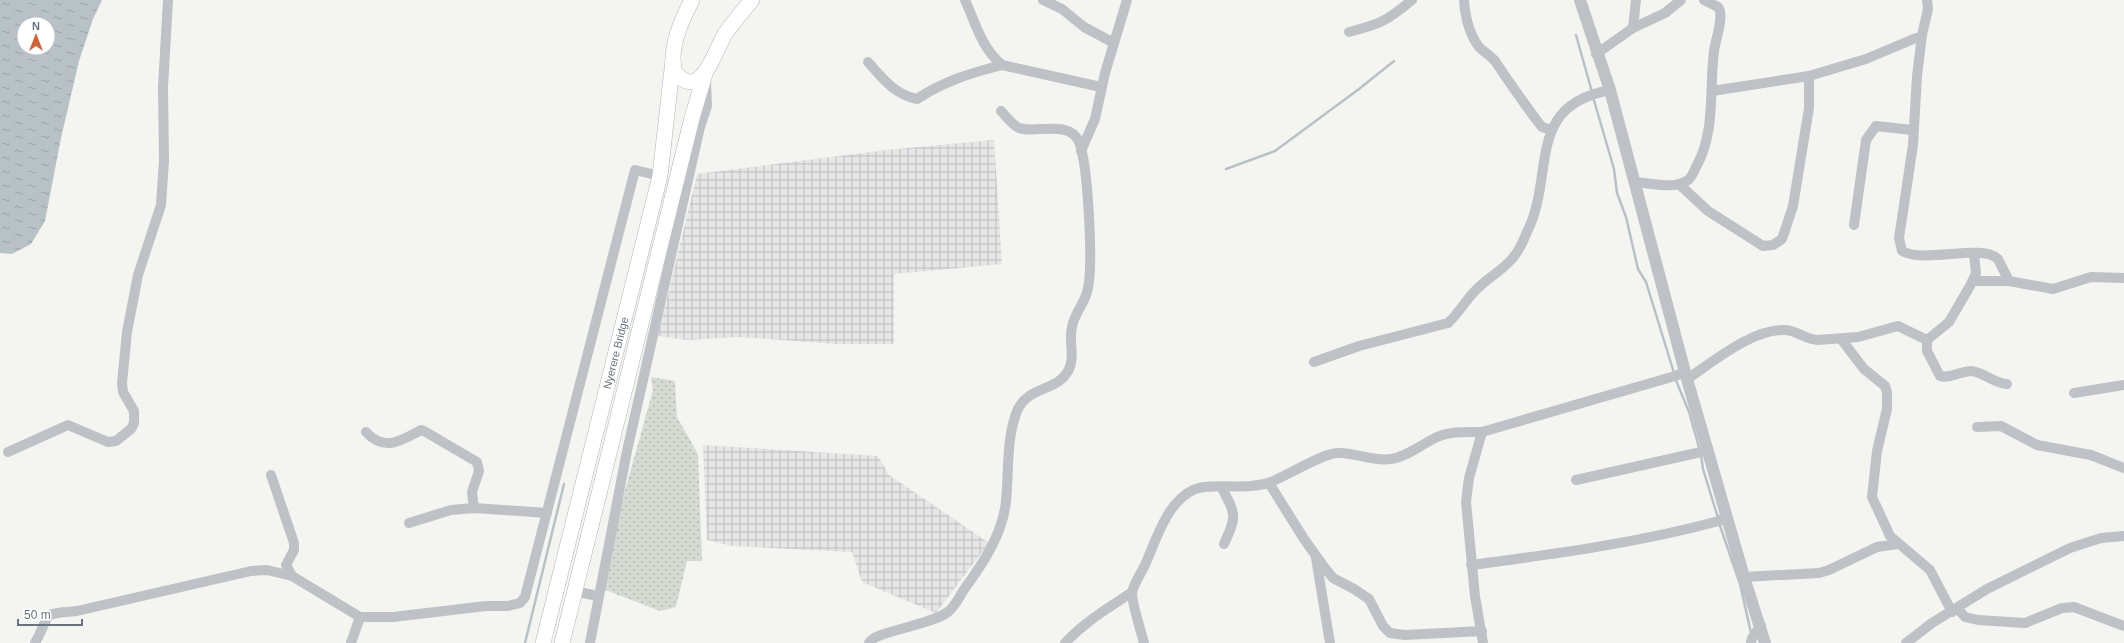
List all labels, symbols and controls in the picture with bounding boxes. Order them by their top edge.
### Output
north arrow [16,16,56,56]
text: N [32,20,40,32]
street label: Nyerere Bridge [601,316,630,390]
scale bar [18,601,82,627]
text: 50 m [24,608,51,622]

